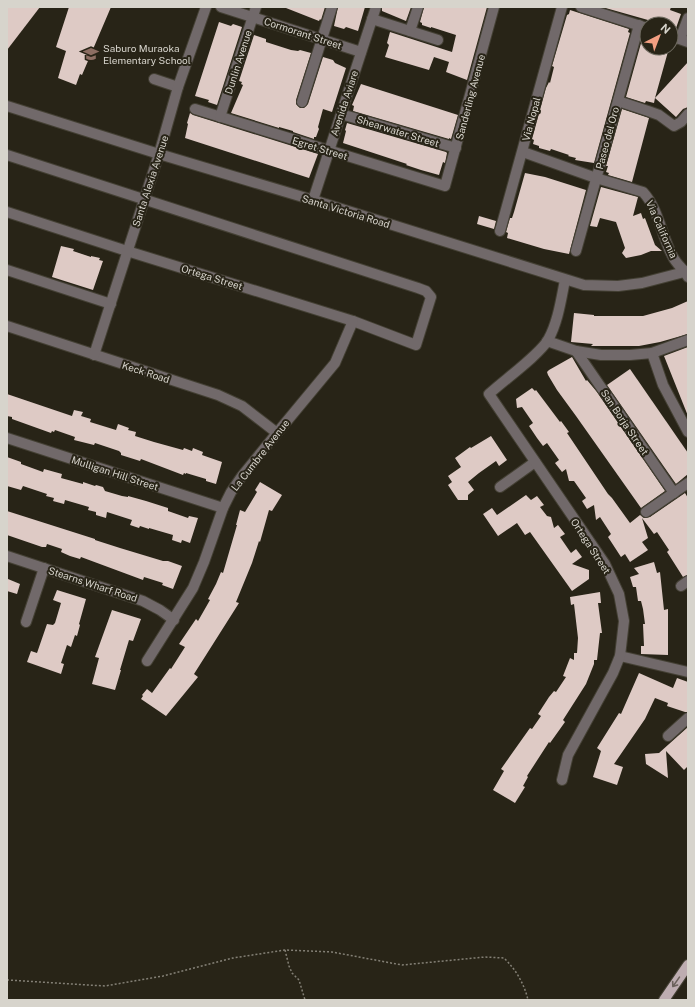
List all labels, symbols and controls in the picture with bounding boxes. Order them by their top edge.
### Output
street label: Cormorant Street [263,15,344,51]
north arrow [639,16,679,56]
text: N [658,21,673,36]
street label: Dunlin Avenue [222,28,254,96]
place label: Saburo Muraoka Elementary School [103,42,191,66]
school or university icon: Saburo Muraoka Elementary School [82,45,100,63]
street label: Sanderling Avenue [453,53,487,141]
street label: Avenida Aviare [328,68,360,137]
street label: Via Nopal [519,96,543,142]
street label: Paseo del Oro [593,105,621,171]
street label: Shearwater Street [355,113,441,149]
street label: Santa Alexia Avenue [130,134,171,228]
street label: Egret Street [291,134,349,162]
street label: Santa Victoria Road [301,192,391,230]
street label: Via California [644,198,680,260]
street label: Ortega Street [180,262,244,292]
street label: Keck Road [121,359,171,385]
street label: San Borja Street [599,387,651,457]
street label: La Cumbre Avenue [228,417,292,493]
street label: Mulligan Hill Street [70,453,160,493]
street label: Ortega Street [569,516,613,576]
street label: Stearns Wharf Road [47,564,139,604]
one-way arrow [672,976,680,987]

